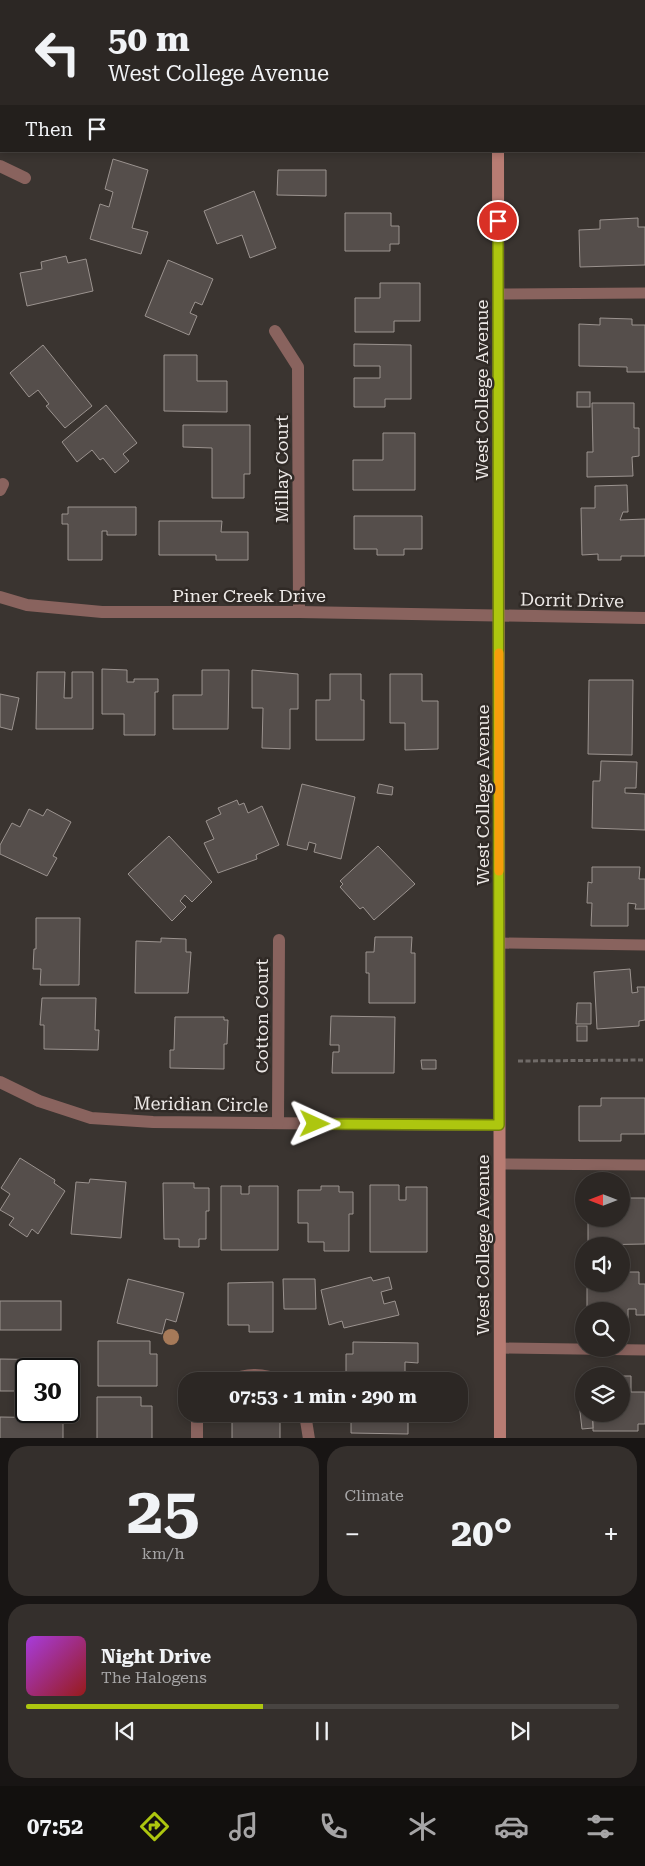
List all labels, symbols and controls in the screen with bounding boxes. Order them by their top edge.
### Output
text: 50 m [108,19,190,60]
icon: left [25,20,90,85]
text: West College Avenue [108,61,329,86]
icon: arrive [83,115,111,143]
text: Then [25,118,73,141]
pin [477,200,519,242]
icon: arrive [484,207,512,235]
street label: West College Avenue [471,299,492,480]
street label: Millay Court [271,415,292,523]
street label: Piner Creek Drive [172,585,326,606]
street label: Dorrit Drive [520,589,624,611]
street label: West College Avenue [472,704,493,885]
street label: Cotton Court [251,959,272,1073]
street label: Meridian Circle [133,1092,269,1116]
position arrow [288,1097,340,1149]
street label: West College Avenue [472,1154,493,1335]
north arrow [575,1172,630,1228]
map controls [575,1172,630,1422]
button: sound [575,1237,630,1292]
button: search [575,1302,630,1357]
speed limit sign: 30 [15,1358,80,1423]
button: layers [575,1367,630,1422]
text: 07:53 · 1 min · 290 m [229,1385,417,1408]
text: 25 [127,1473,200,1549]
text: Climate [345,1486,404,1505]
text: 20° [451,1511,512,1555]
text: − [345,1518,360,1551]
text: + [603,1518,619,1551]
text: km/h [142,1544,185,1563]
text: Night Drive [101,1645,211,1668]
text: The Halogens [101,1668,207,1687]
icon: previous [111,1717,139,1745]
icon: pause [308,1717,336,1745]
icon: next [506,1717,534,1745]
icon: directions [137,1809,172,1844]
icon: music [226,1809,261,1844]
icon: phone [316,1809,351,1844]
icon: climate [405,1809,440,1844]
icon: car [494,1809,529,1844]
icon: filters [583,1809,618,1844]
text: 07:52 [27,1814,83,1839]

